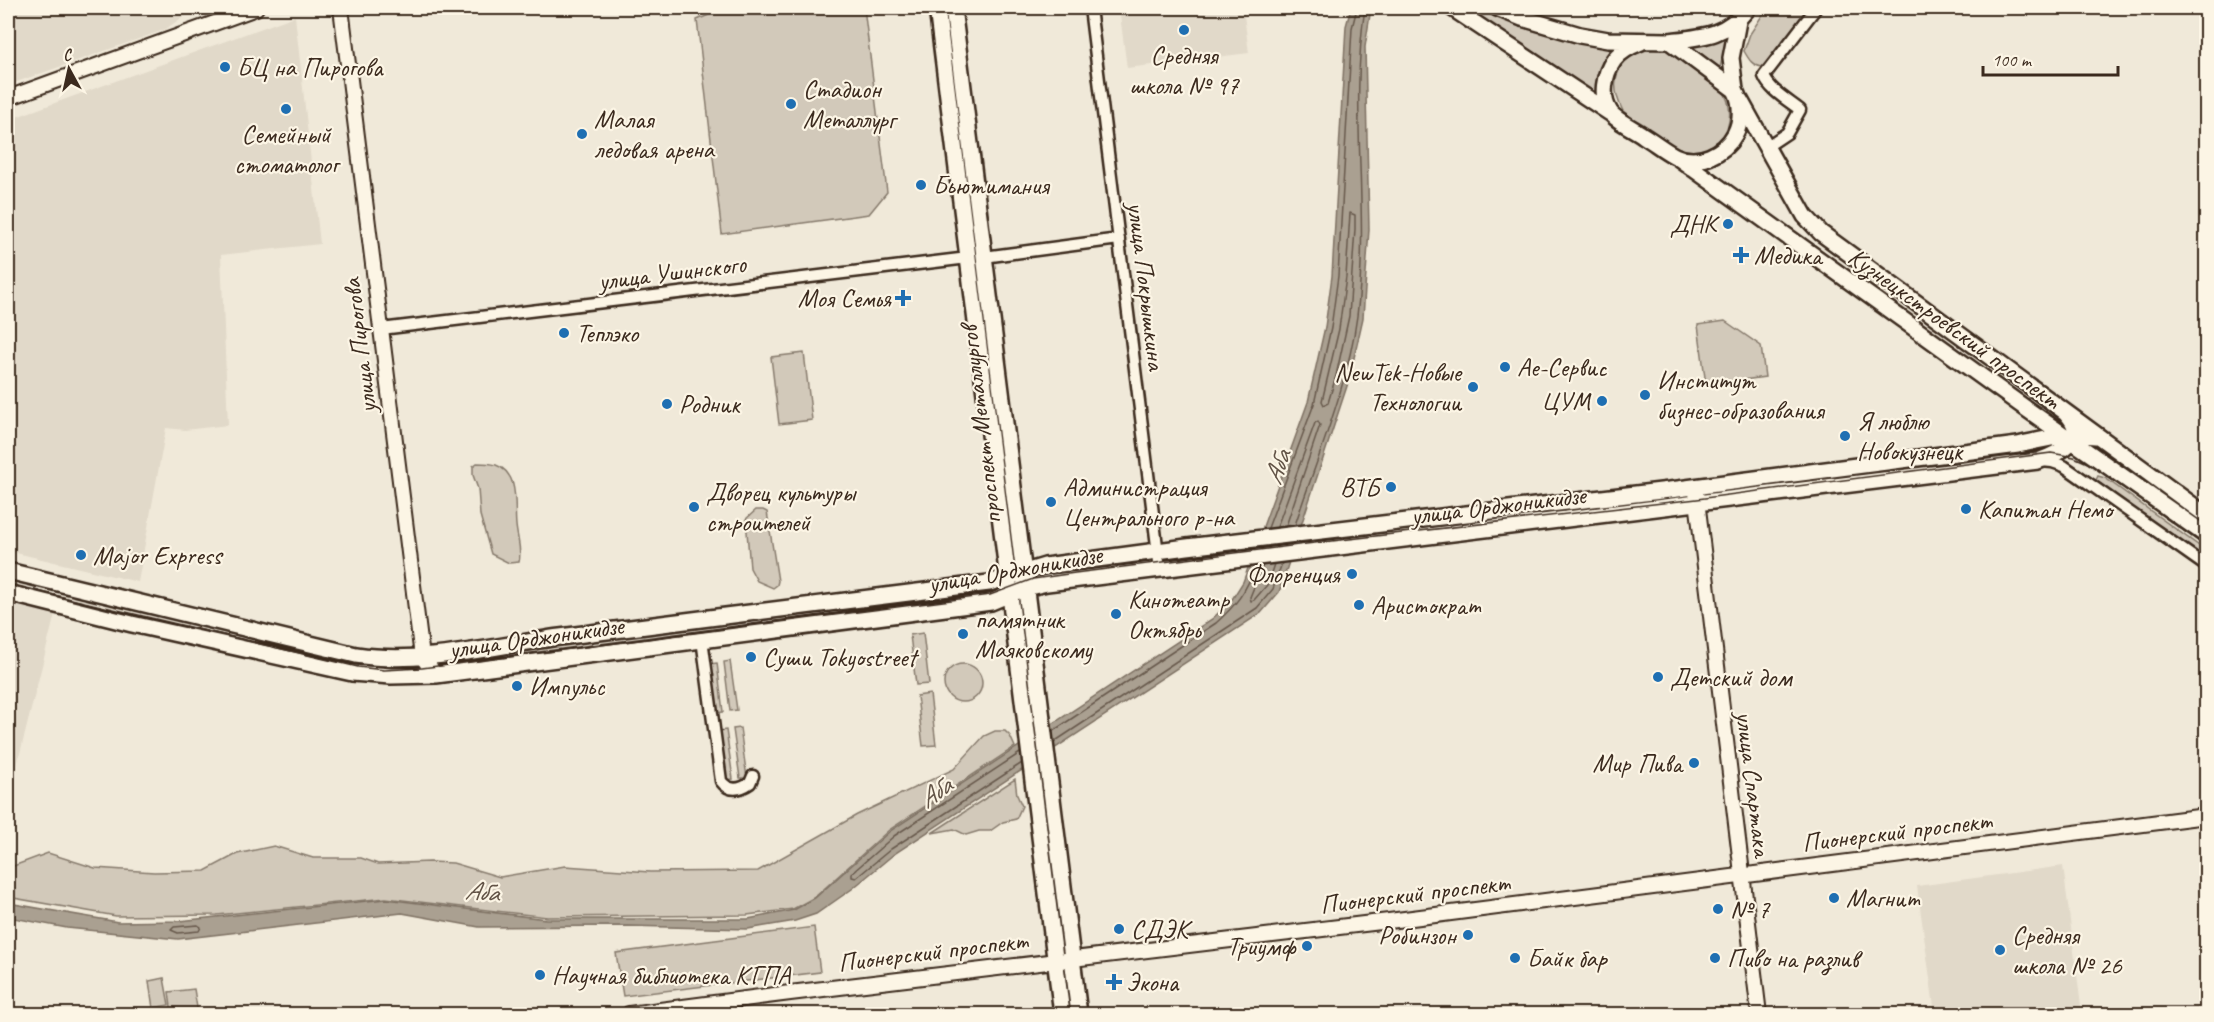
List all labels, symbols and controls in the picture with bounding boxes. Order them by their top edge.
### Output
marker: Средняя школа № 97 [1177,23,1191,37]
north arrow [39,39,99,99]
place label: Средняя школа № 97 [1129,39,1240,102]
scale bar [1983,39,2118,77]
text: С [62,44,74,66]
text: 100 m [1992,49,2033,71]
place label: БЦ на Пирогова [237,51,384,84]
marker: БЦ на Пирогова [218,60,232,74]
place label: Стадион Металлург [803,73,899,136]
marker: Стадион Металлург [784,97,798,111]
marker: Семейный стоматолог [279,102,293,116]
place label: Малая ледовая арена [594,103,716,166]
place label: Семейный стоматолог [234,118,341,181]
marker: Малая ледовая арена [575,127,589,141]
place label: Бьютимания [933,169,1050,202]
marker: Бьютимания [914,178,928,192]
street label: улица Покрышкина [1120,198,1173,373]
place label: ДНК [1670,208,1720,241]
marker: ДНК [1721,217,1735,231]
place label: Медика [1754,239,1824,272]
street label: Кузнецкстроевский проспект [1841,240,2069,418]
marker: Медика [1732,246,1750,264]
street label: улица Ушинского [594,247,749,298]
street label: улица Пирогова [335,275,384,417]
place label: Моя Семья [798,282,893,315]
marker: Моя Семья [896,291,910,305]
place label: Теплэко [576,317,640,350]
street label: проспект Металлургов [951,319,1009,526]
marker: Теплэко [557,326,571,340]
place label: Аe-Сервис [1517,351,1608,384]
place label: NewTek-Новые Технологии [1334,356,1464,419]
marker: Аe-Сервис [1498,360,1512,374]
place label: Институт бизнес-образования [1657,364,1826,427]
marker: NewTek-Новые Технологии [1466,380,1480,394]
place label: ЦУМ [1541,385,1592,418]
place label: Родник [679,388,741,421]
marker: Институт бизнес-образования [1638,388,1652,402]
marker: ЦУМ [1595,394,1609,408]
marker: Родник [660,397,674,411]
place label: Я люблю Новокузнецк [1857,405,1964,468]
marker: Я люблю Новокузнецк [1838,429,1852,443]
water label: Аба [1255,443,1299,489]
place label: Администрация Центрального р-на [1063,471,1236,534]
place label: ВТБ [1340,471,1382,504]
place label: Дворец культуры строителей [706,476,857,539]
street label: улица Орджоникидзе [1407,478,1590,533]
marker: ВТБ [1384,480,1398,494]
place label: Капитан Немо [1978,493,2115,526]
marker: Администрация Центрального р-на [1044,495,1058,509]
marker: Дворец культуры строителей [687,500,701,514]
marker: Капитан Немо [1959,502,1973,516]
street label: улица Орджоникидзе [924,538,1107,601]
place label: Major Express [93,539,223,572]
marker: Major Express [74,548,88,562]
place label: Флоренция [1246,558,1342,591]
marker: Флоренция [1345,567,1359,581]
place label: Кинотеатр Октябрь [1128,583,1230,646]
place label: Аристократ [1371,589,1482,622]
marker: Аристократ [1352,598,1366,612]
place label: памятник Маяковскому [975,603,1094,666]
marker: Кинотеатр Октябрь [1109,607,1123,621]
street label: улица Орджоникидзе [445,609,628,666]
marker: памятник Маяковскому [956,627,970,641]
place label: Суши Tokyostreet [763,641,920,674]
marker: Суши Tokyostreet [744,650,758,664]
place label: Детский дом [1670,661,1793,694]
place label: Импульс [529,670,605,703]
marker: Детский дом [1651,670,1665,684]
marker: Импульс [510,679,524,693]
street label: улица Спартака [1728,708,1779,861]
place label: Мир Пива [1592,747,1684,780]
marker: Мир Пива [1687,756,1701,770]
water label: Аба [911,767,960,816]
street label: Пионерский проспект [1800,803,1995,860]
street label: Пионерский проспект [1318,865,1513,922]
water label: Аба [464,873,502,910]
place label: Магнит [1846,882,1921,915]
marker: Магнит [1827,891,1841,905]
place label: № 7 [1730,893,1771,926]
marker: № 7 [1711,902,1725,916]
place label: СДЭК [1131,913,1193,946]
place label: Робинзон [1378,919,1457,952]
place label: Средняя школа № 26 [2012,919,2123,982]
marker: СДЭК [1112,922,1126,936]
street label: Пионерский проспект [836,923,1031,980]
marker: Робинзон [1461,928,1475,942]
place label: Триумф [1227,930,1297,963]
marker: Триумф [1300,939,1314,953]
place label: Байк бар [1527,942,1609,975]
place label: Пиво на разлив [1727,942,1864,976]
marker: Средняя школа № 26 [1993,943,2007,957]
marker: Байк бар [1508,951,1522,965]
marker: Пиво на разлив [1708,951,1722,965]
place label: Научная библиотека КГПА [552,959,792,992]
place label: Экона [1126,966,1180,999]
marker: Научная библиотека КГПА [533,968,547,982]
marker: Экона [1107,975,1121,989]

